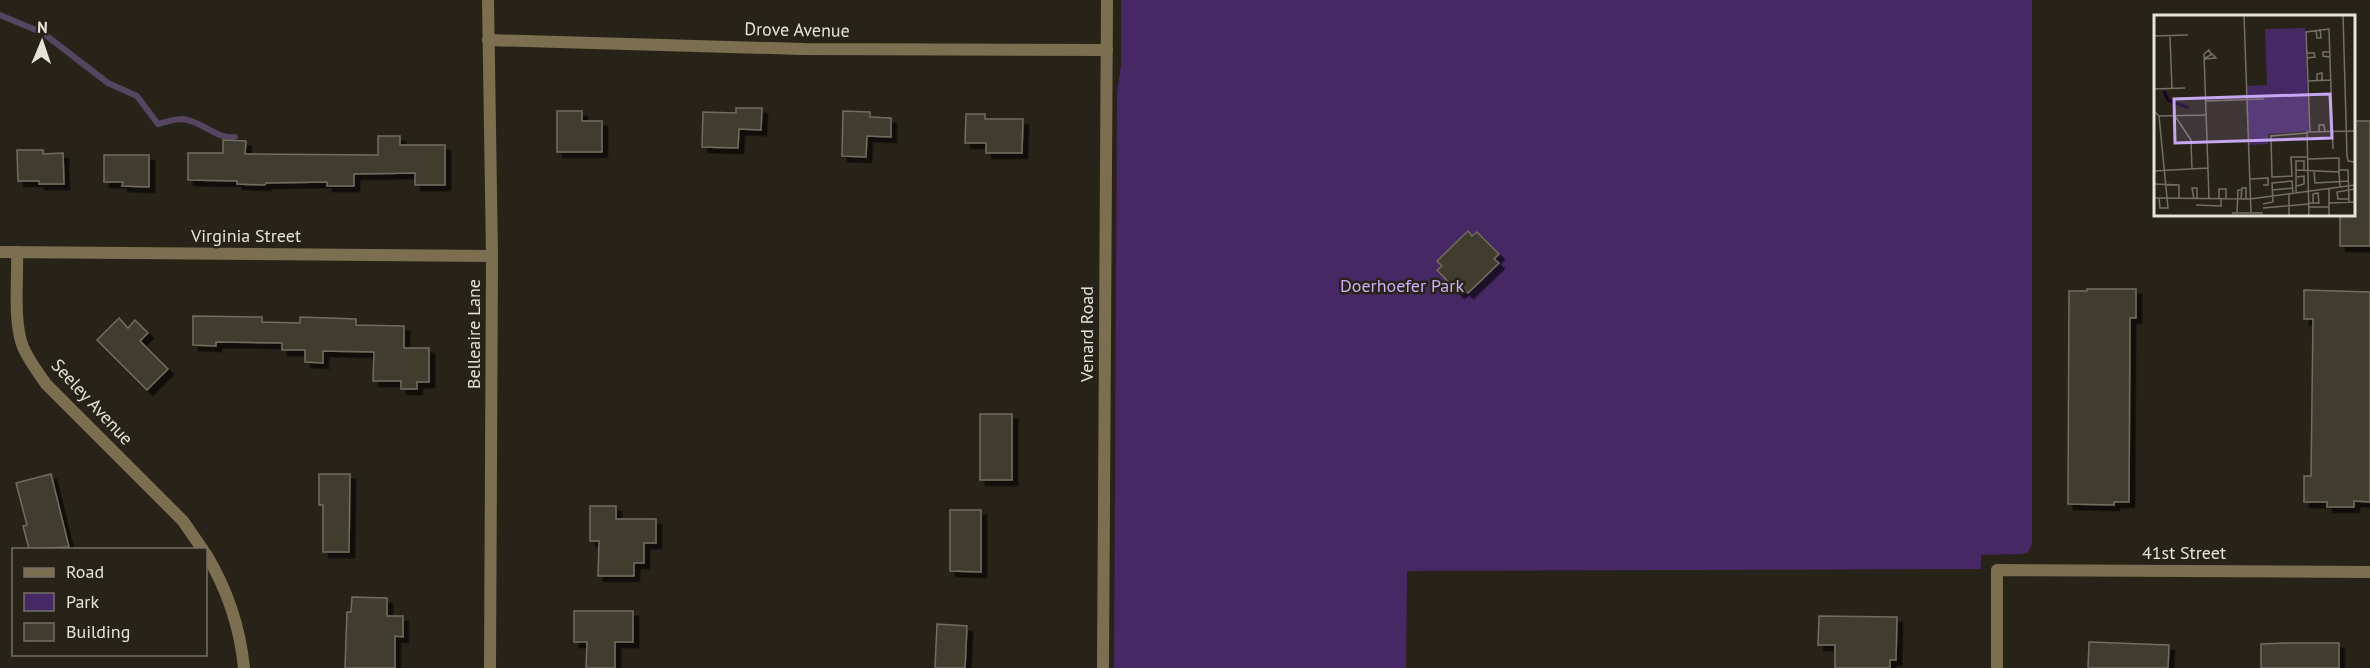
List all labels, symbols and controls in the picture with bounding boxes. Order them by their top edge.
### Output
north arrow [12,12,72,72]
inset map [2154,15,2355,216]
text: N [37,17,48,37]
street label: Drove Avenue [744,17,850,42]
street label: Virginia Street [190,224,301,247]
park label: Doerhoefer Park [1340,274,1464,297]
street label: Belleaire Lane [462,279,485,389]
street label: Venard Road [1075,286,1098,383]
street label: Seeley Avenue [46,354,138,450]
street label: 41st Street [2142,541,2226,564]
legend [12,548,207,656]
text: Road [66,560,104,583]
text: Park [66,590,99,613]
text: Building [66,620,130,643]

